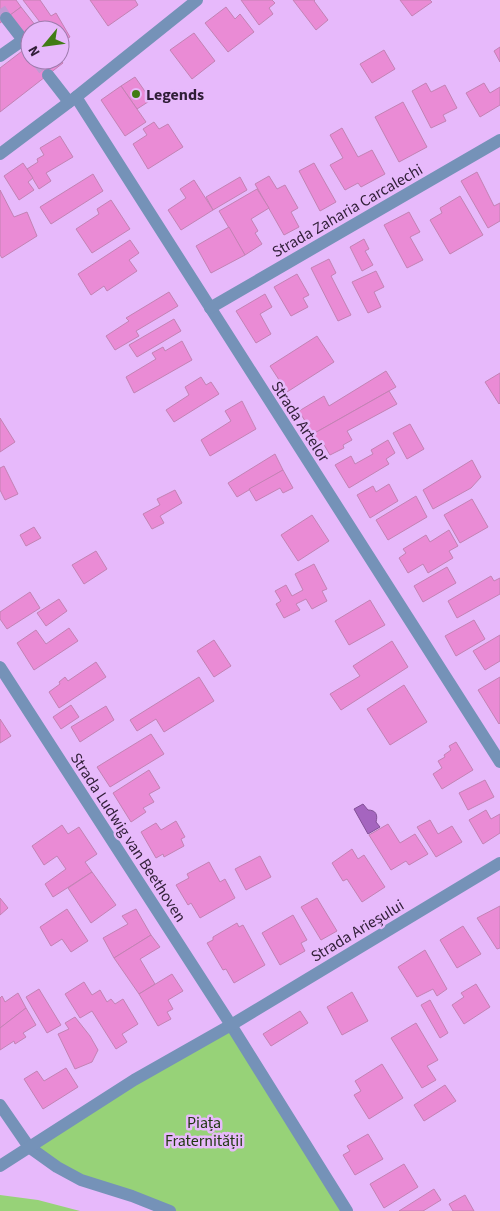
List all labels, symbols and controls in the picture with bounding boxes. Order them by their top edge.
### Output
north arrow [20,20,70,70]
text: N [24,42,46,60]
place label: Legends [146,84,204,106]
marker: Legends [130,88,142,100]
street label: Strada Zaharia Carcalechi [268,159,427,263]
street label: Strada Artelor [266,377,335,467]
street label: Strada Ludwig van Beethoven [65,749,191,927]
street label: Strada Arieșului [307,894,408,967]
park label: Piața Fraternității [165,1112,243,1152]

